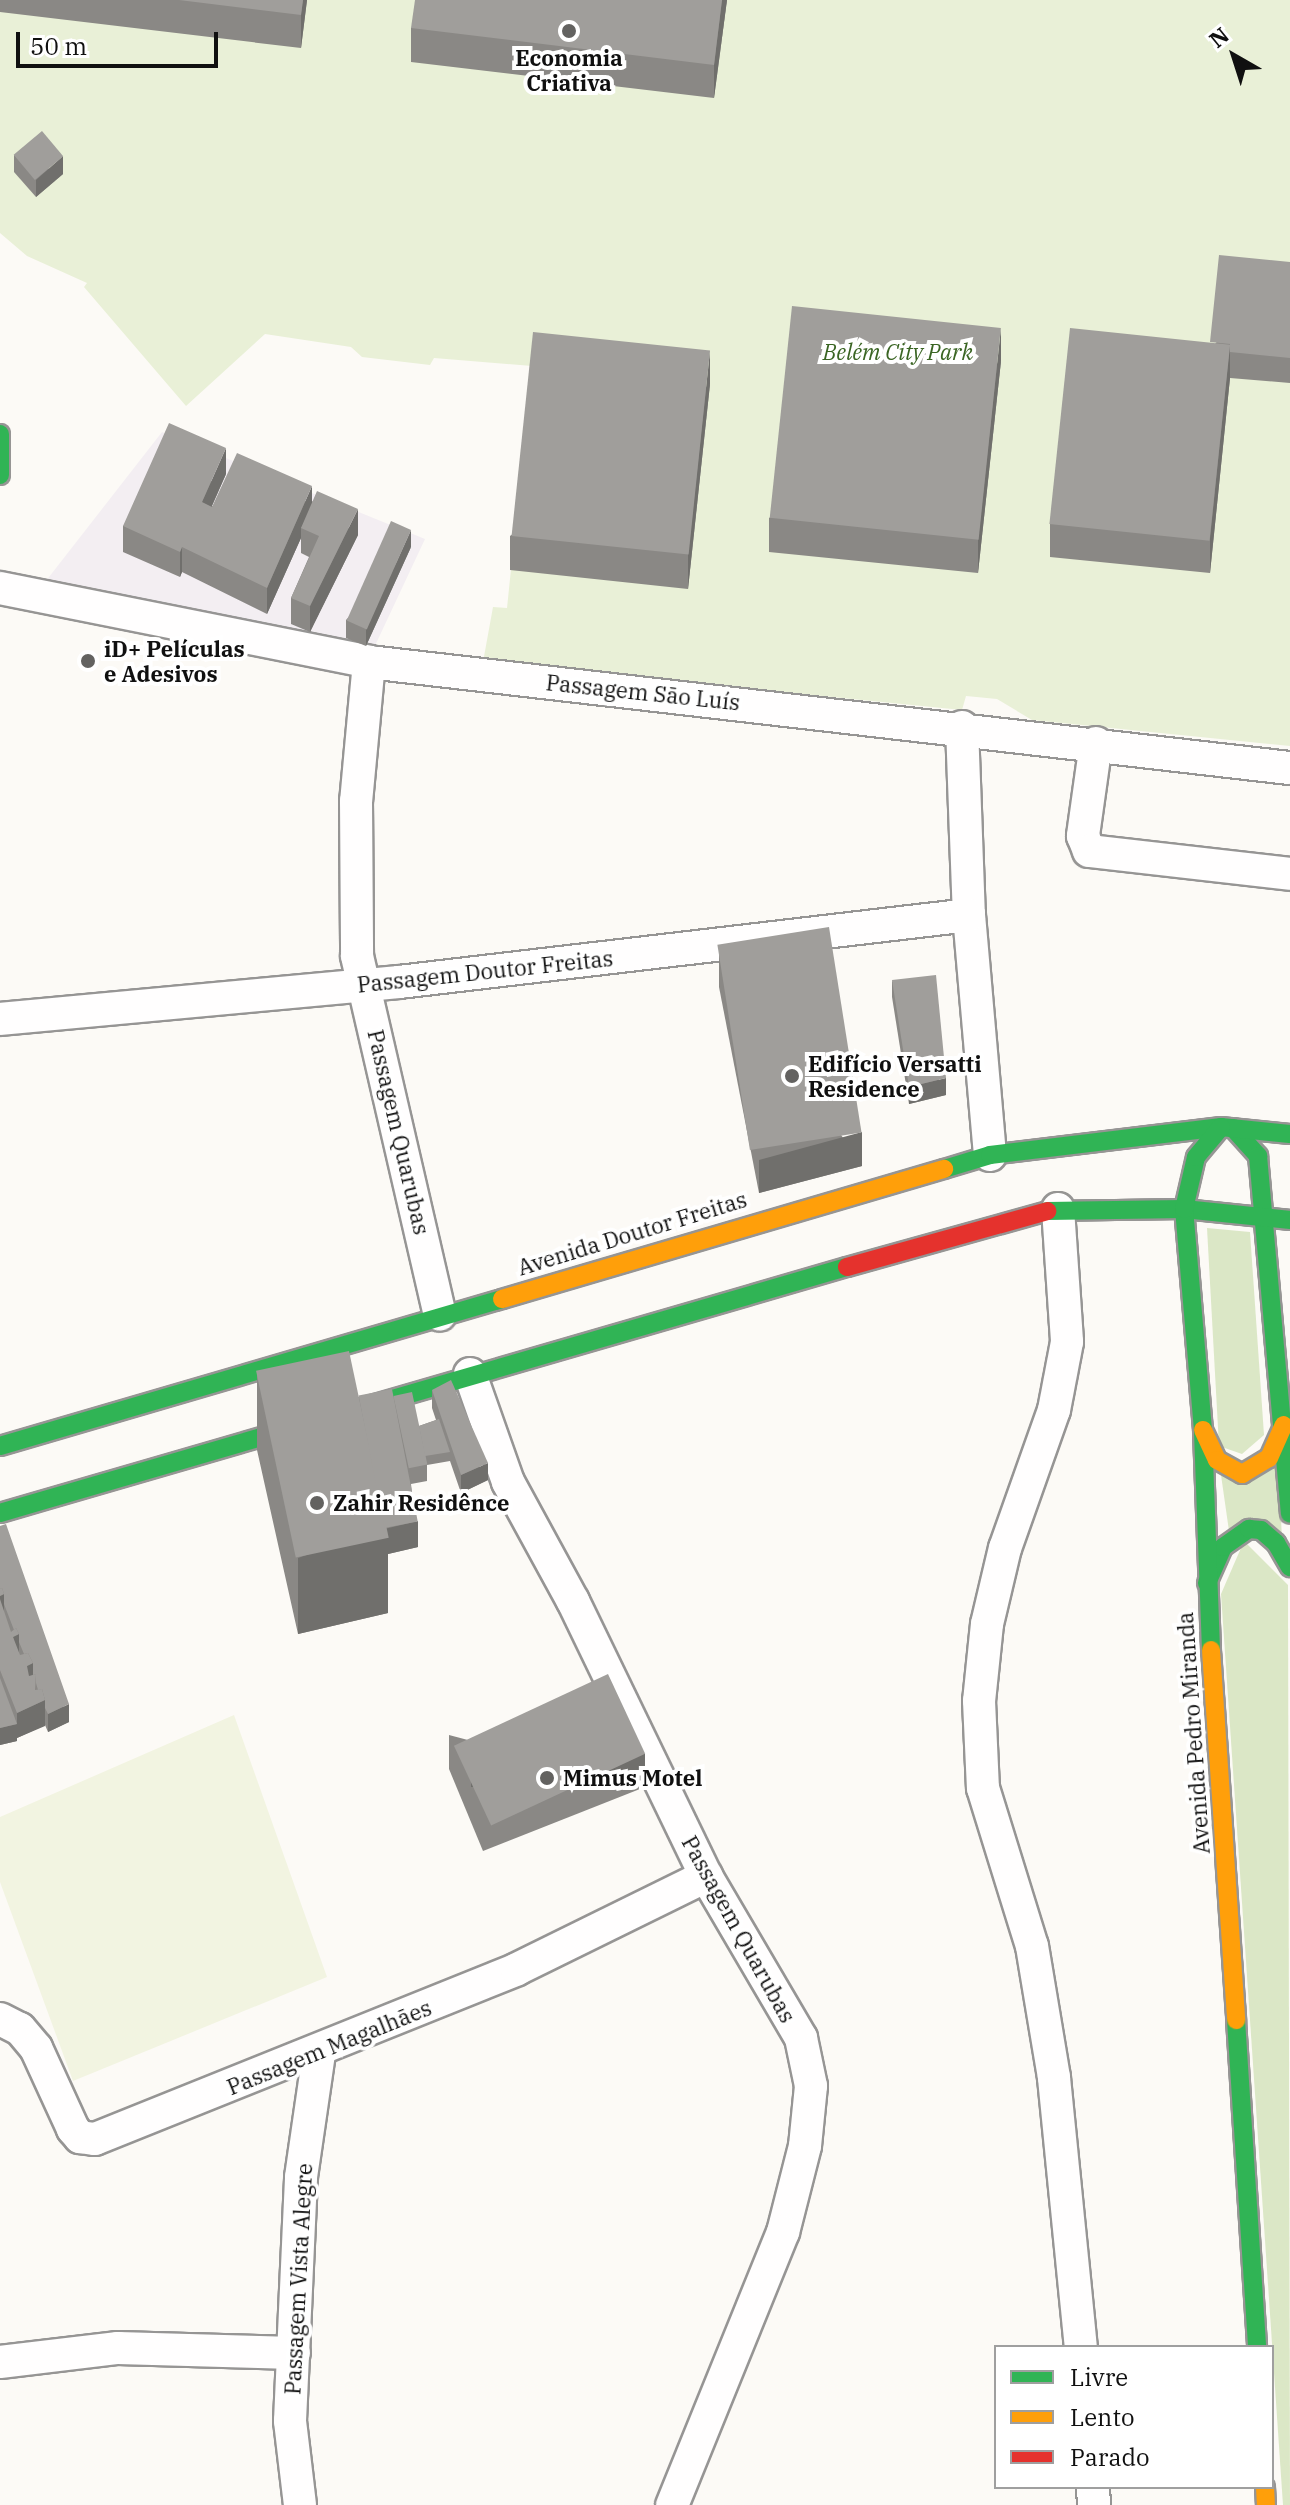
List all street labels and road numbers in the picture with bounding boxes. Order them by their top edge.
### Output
street label: Passagem São Luís [545,669,741,715]
street label: Passagem Doutor Freitas [356,944,614,998]
street label: Passagem Quarubas [363,1027,435,1237]
street label: Avenida Doutor Freitas [514,1186,750,1280]
street label: Avenida Pedro Miranda [1171,1611,1215,1855]
street label: Passagem Quarubas [677,1831,801,2027]
street label: Passagem Magalhães [223,1994,435,2100]
street label: Passagem Vista Alegre [279,2163,317,2395]

